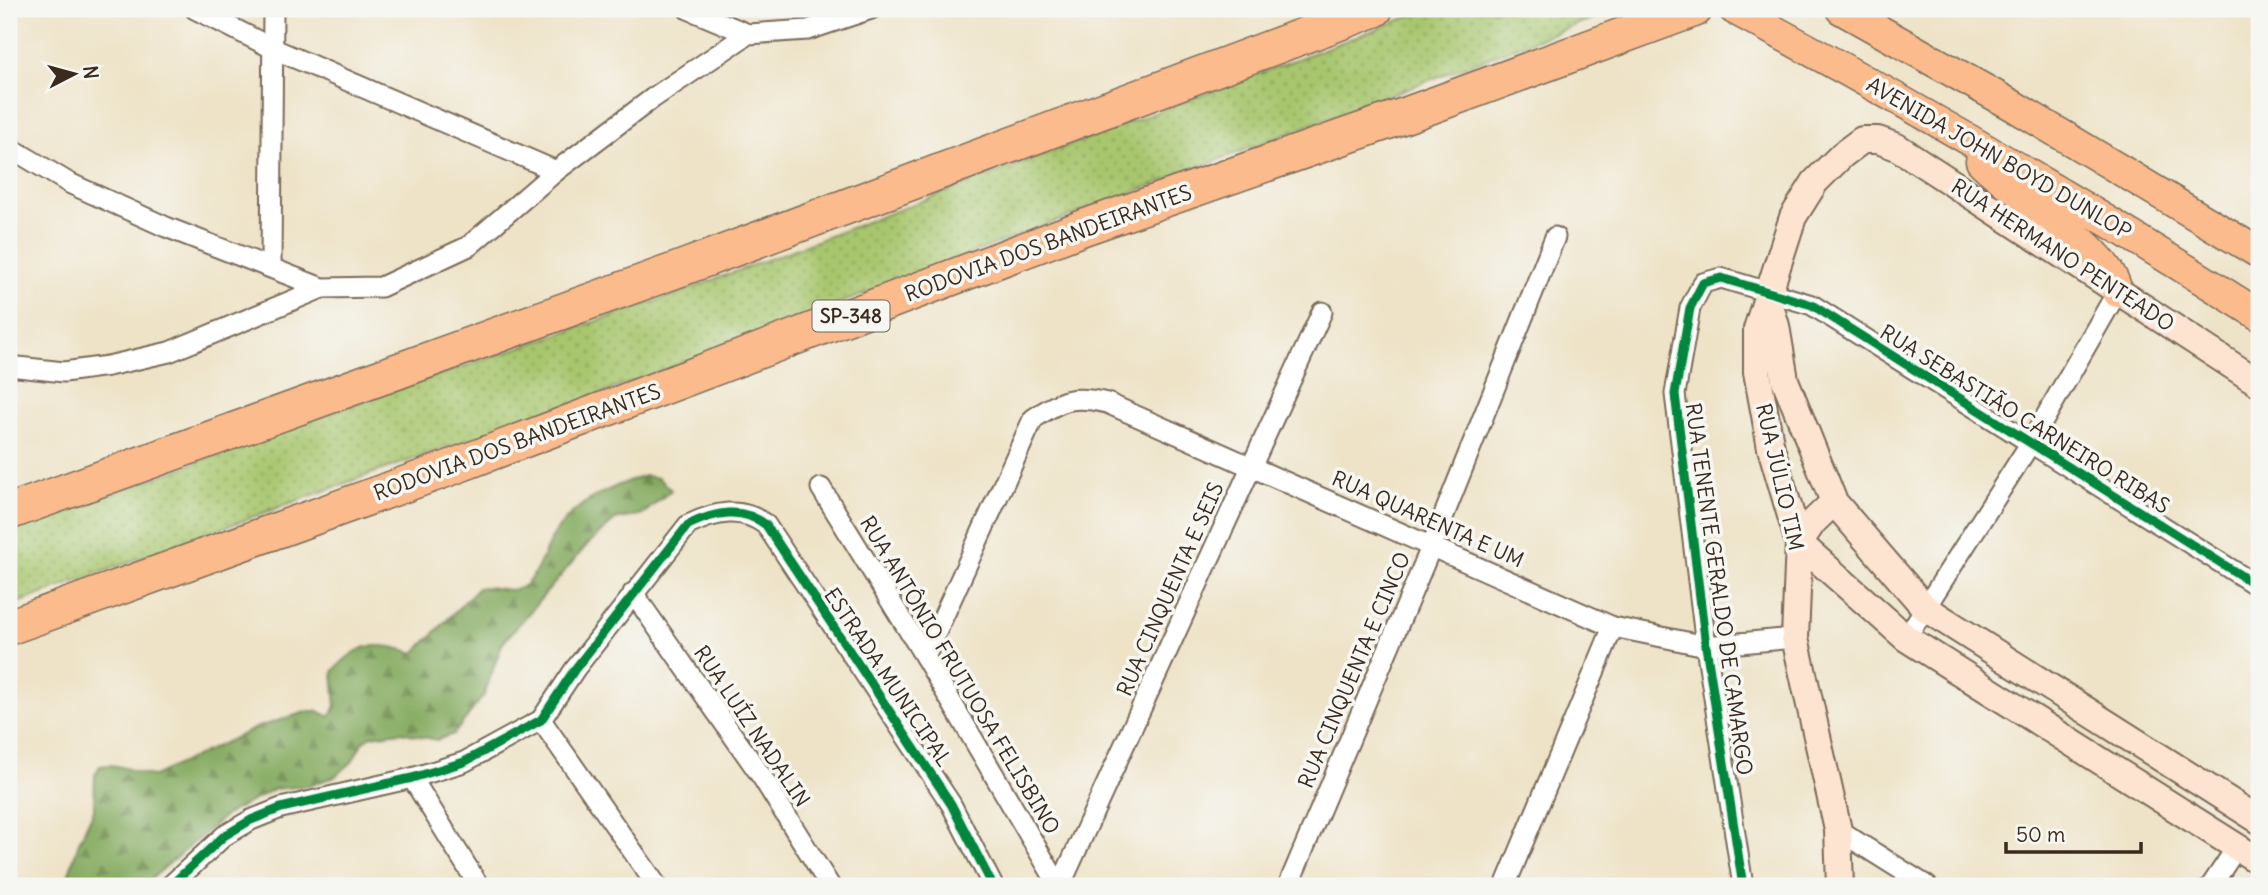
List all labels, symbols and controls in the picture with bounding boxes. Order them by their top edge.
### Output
north arrow [38,38,108,108]
text: N [78,64,104,80]
street label: AVENIDA JOHN BOYD DUNLOP [1862,71,2136,245]
street label: RUA HERMANO PENTEADO [1946,173,2180,337]
street label: RODOVIA DOS BANDEIRANTES [901,178,1195,308]
road number: SP-348 [812,300,890,332]
street label: RUA SEBASTIÃO CARNEIRO RIBAS [1875,318,2175,520]
street label: RODOVIA DOS BANDEIRANTES [370,377,664,507]
street label: RUA TENENTE GERALDO DE CAMARGO [1679,401,1759,777]
street label: RUA JÚLIO TIM [1750,401,1810,553]
street label: RUA QUARENTA E UM [1328,464,1528,574]
street label: RUA CINQUENTA E SEIS [1111,478,1229,700]
street label: RUA ANTÔNIO FRUTUOSA FELISBINO [854,510,1067,839]
street label: RUA CINQUENTA E CINCO [1292,548,1416,792]
street label: ESTRADA MUNICIPAL [818,583,958,771]
street label: RUA LUÍZ NADALIN [688,640,816,812]
scale bar [2006,811,2140,855]
text: 50 m [2016,821,2065,848]

